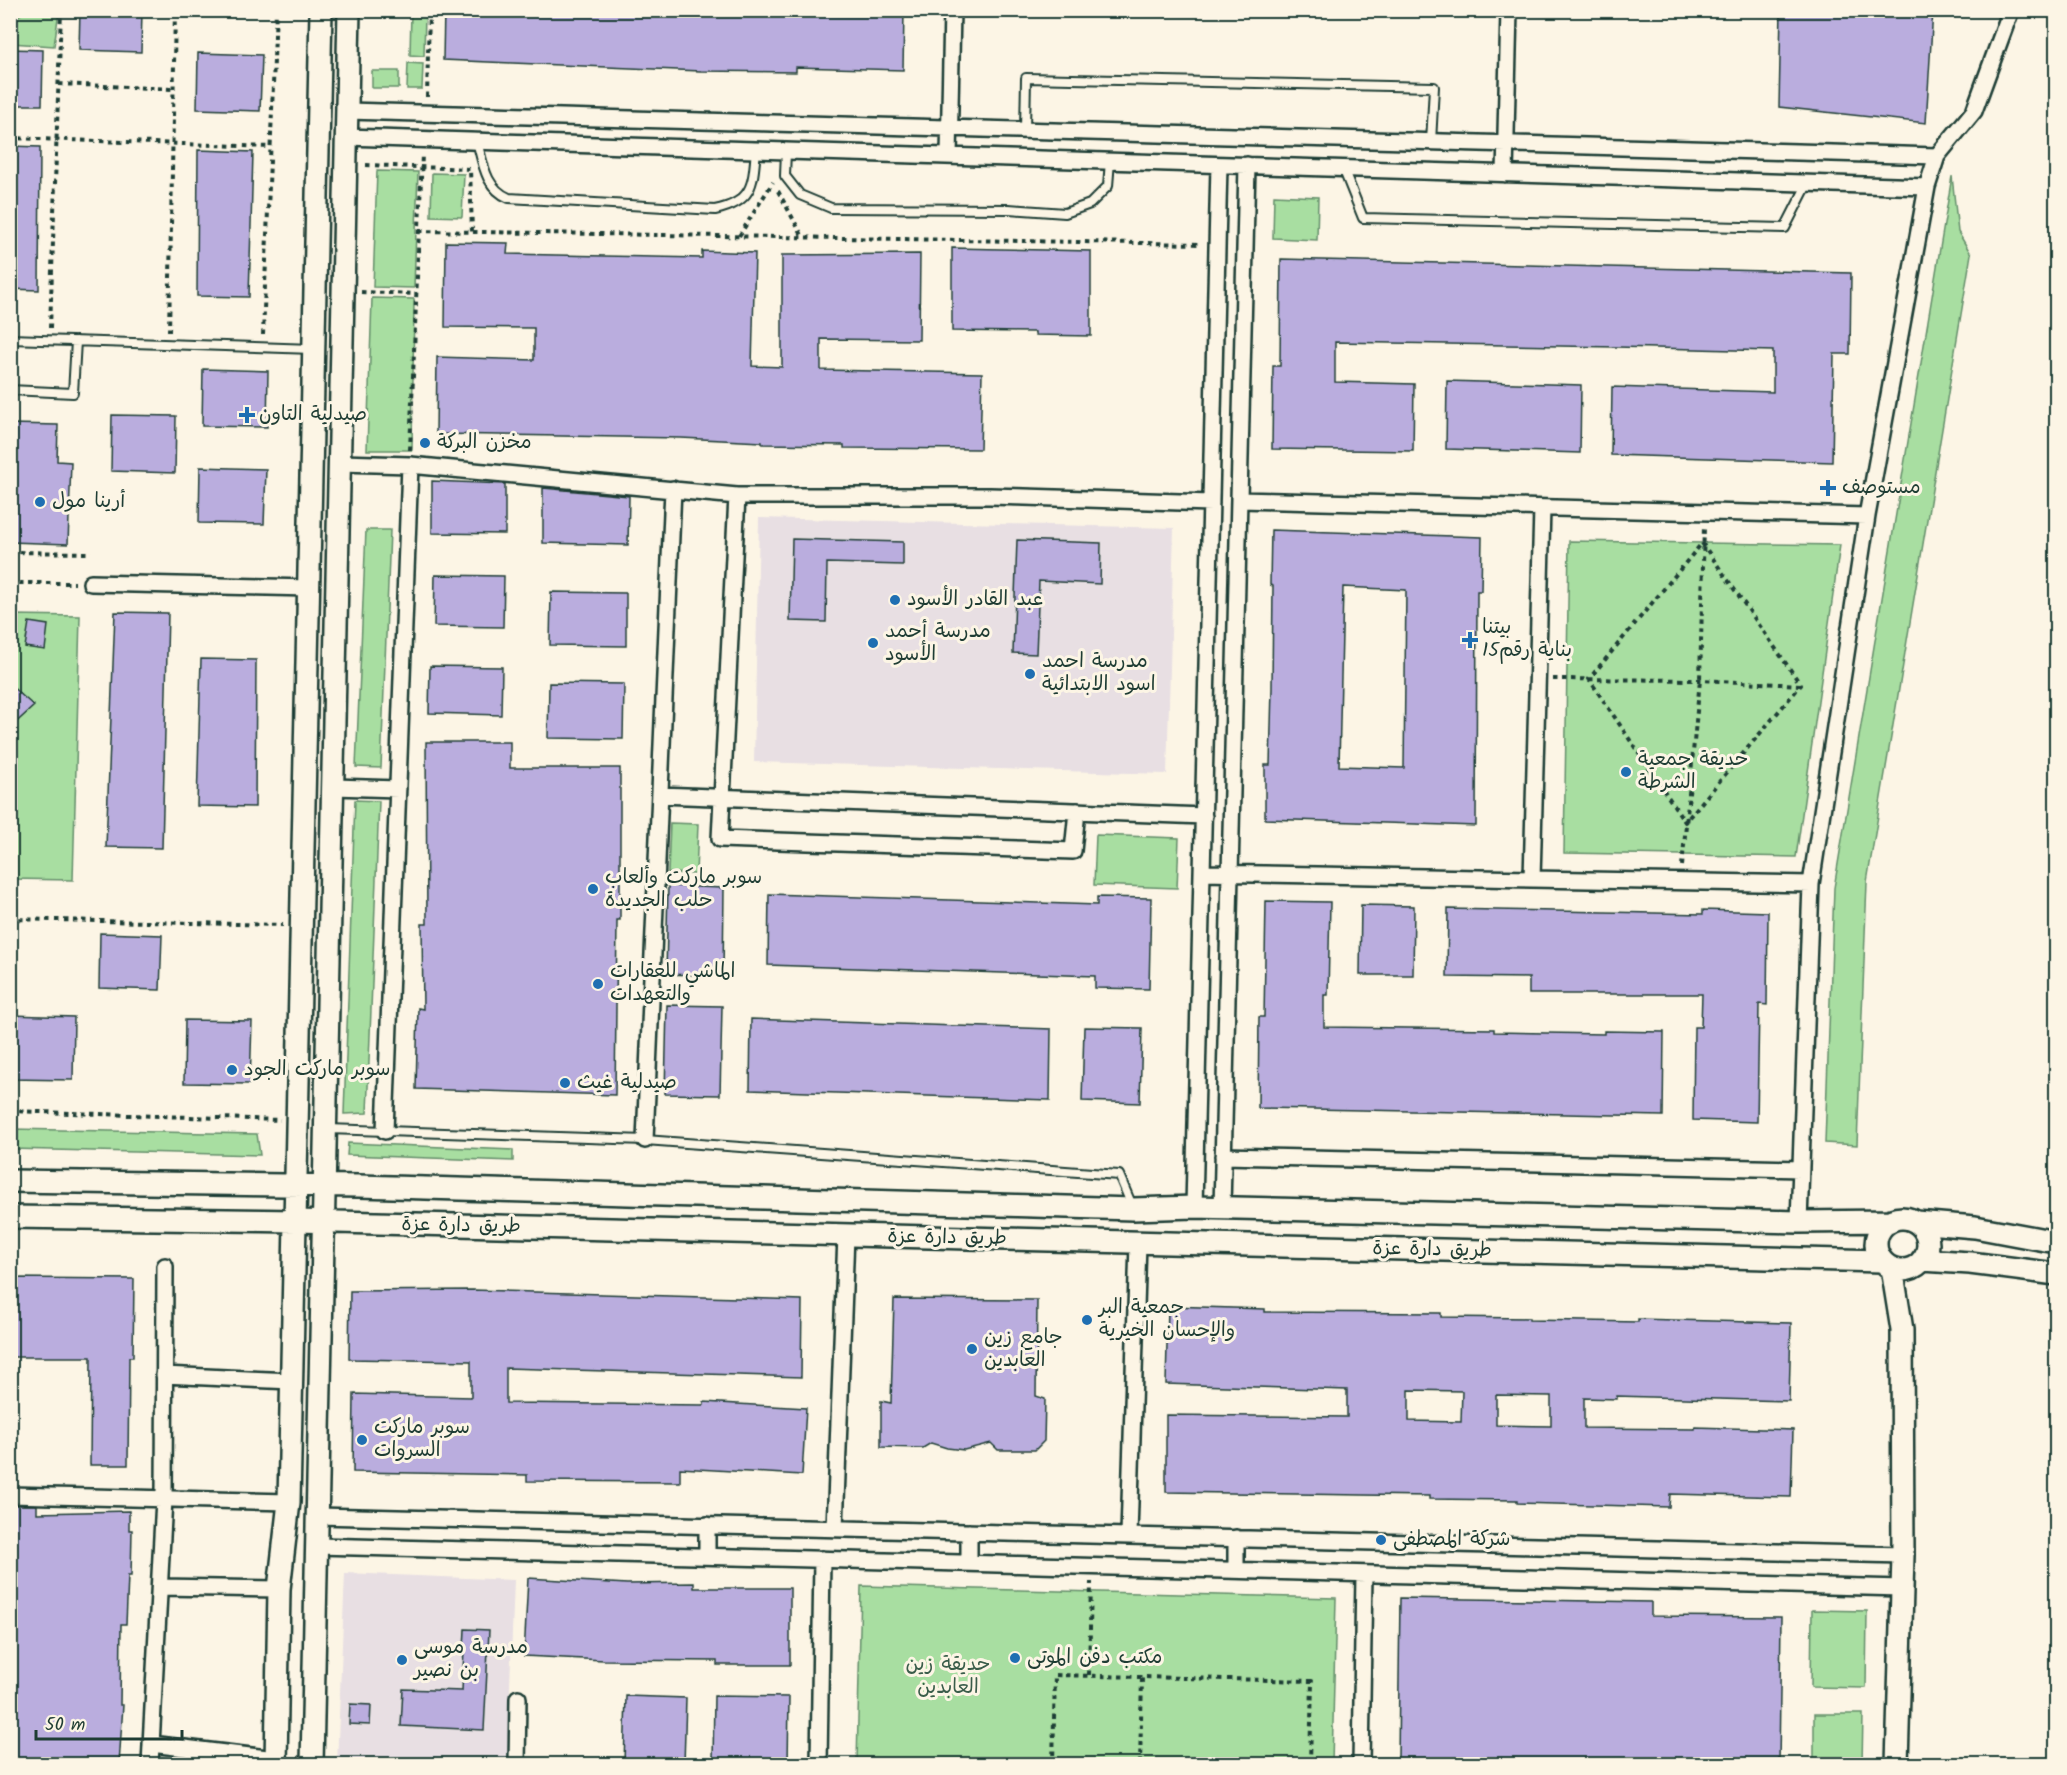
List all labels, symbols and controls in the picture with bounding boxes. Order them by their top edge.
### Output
place label: صيدلية التاون [259,399,367,431]
marker: صيدلية التاون [240,408,254,422]
place label: مخزن البركة [437,427,532,459]
marker: مخزن البركة [418,436,432,450]
place label: مستوصف [1842,472,1921,504]
marker: مستوصف [1819,479,1837,497]
place label: أرينا مول [52,486,125,518]
marker: أرينا مول [33,495,47,509]
place label: عبد القادر الأسود [907,584,1043,616]
marker: عبد القادر الأسود [888,593,902,607]
place label: بيتنا بناية رقم15 [1482,612,1572,667]
place label: مدرسة أحمد الأسود [885,616,991,671]
marker: بيتنا بناية رقم15 [1463,633,1477,647]
marker: مدرسة أحمد الأسود [866,636,880,650]
place label: مدرسة احمد اسود الابتدائية [1042,646,1156,701]
marker: مدرسة احمد اسود الابتدائية [1023,667,1037,681]
place label: حديقة جمعية الشرطة [1638,744,1748,799]
marker: حديقة جمعية الشرطة [1619,765,1633,779]
place label: سوبر ماركت وألعاب حلب الجديدة [605,862,762,917]
marker: سوبر ماركت وألعاب حلب الجديدة [586,882,600,896]
place label: الماشي للعقارات والتعهدات [610,956,735,1011]
marker: الماشي للعقارات والتعهدات [591,977,605,991]
place label: سوبر ماركت الجود [244,1054,391,1086]
marker: سوبر ماركت الجود [225,1063,239,1077]
place label: صيدلية غيث [577,1067,677,1099]
marker: صيدلية غيث [558,1076,572,1090]
street label: طريق دارة عزة [401,1209,521,1243]
street label: طريق دارة عزة [887,1221,1007,1255]
street label: طريق دارة عزة [1372,1233,1492,1267]
place label: جمعية البر والإحسان الخيرية [1097,1292,1235,1347]
marker: جمعية البر والإحسان الخيرية [1080,1313,1094,1327]
place label: جامع زين العابدين [984,1322,1063,1377]
marker: جامع زين العابدين [965,1342,979,1356]
place label: سوبر ماركت السروات [374,1412,470,1467]
marker: سوبر ماركت السروات [355,1433,369,1447]
place label: شركة المصطفى [1393,1524,1511,1556]
marker: شركة المصطفى [1374,1533,1388,1547]
place label: مدرسة موسى بن نصير [412,1632,528,1687]
place label: مكتب دفن الموتى [1027,1642,1162,1674]
park label: حديقة زين العابدين [905,1649,991,1704]
marker: مكتب دفن الموتى [1008,1651,1022,1665]
marker: مدرسة موسى بن نصير [395,1653,409,1667]
scale bar [36,1703,182,1741]
text: 50 m [45,1711,85,1740]

